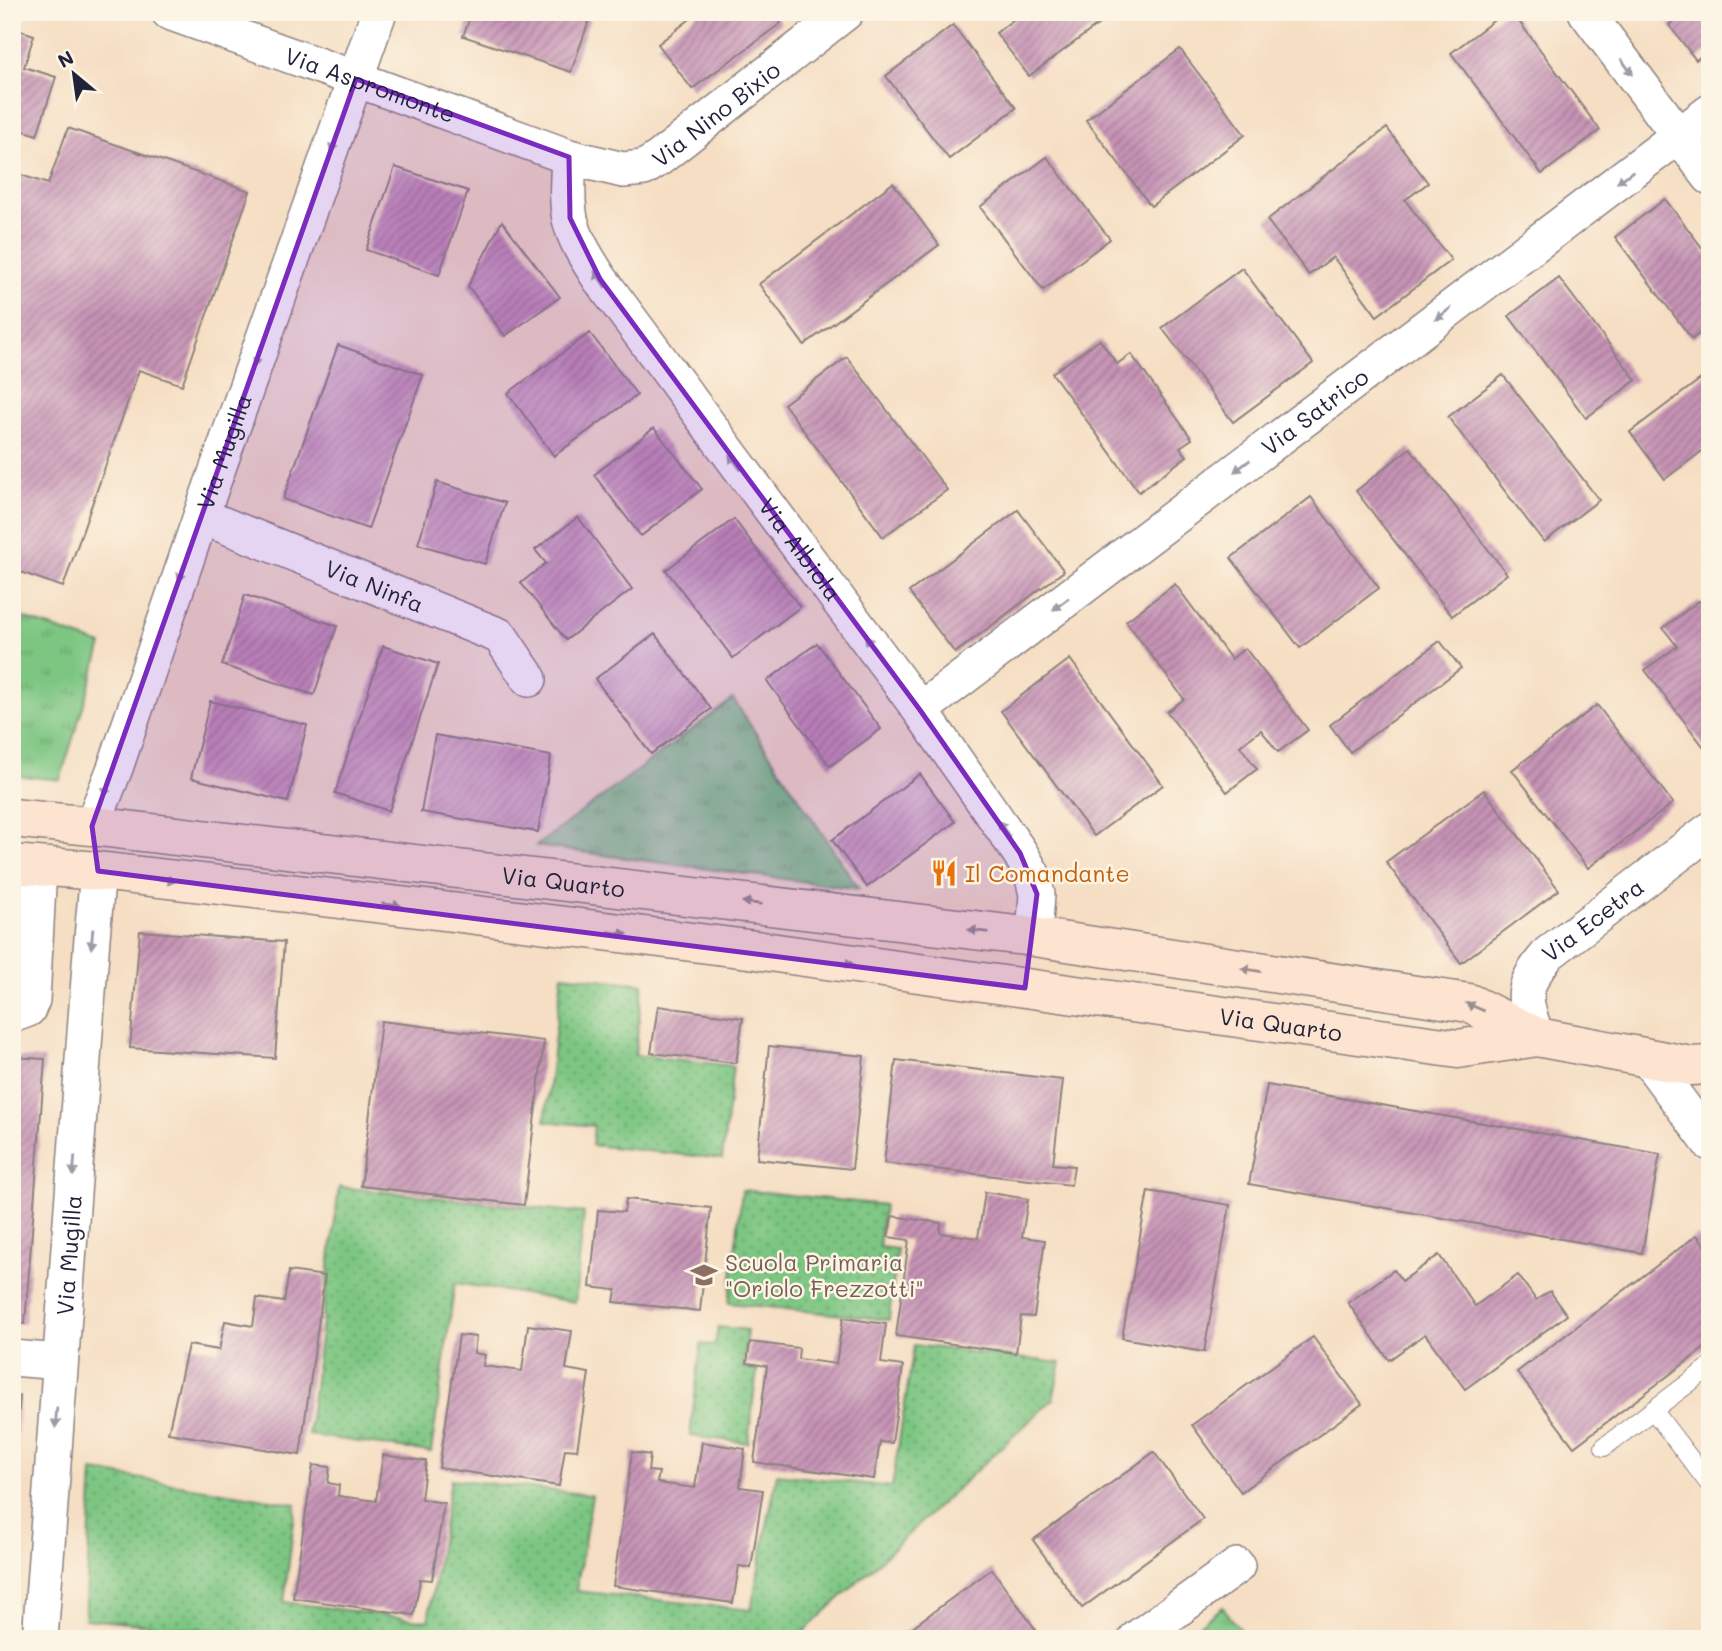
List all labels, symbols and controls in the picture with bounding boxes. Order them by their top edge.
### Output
north arrow [38,38,108,108]
street label: Via Aspromonte [281,40,460,129]
text: N [53,44,78,73]
street label: Via Nino Bixio [645,54,786,173]
one-way arrow [1620,58,1634,76]
one-way arrow [328,132,339,153]
one-way arrow [1615,170,1634,184]
one-way arrow [593,270,607,288]
one-way arrow [1434,307,1452,321]
one-way arrow [251,347,262,368]
street label: Via Satrico [1255,361,1374,461]
street label: Via Mugilla [189,390,258,514]
one-way arrow [729,453,743,471]
one-way arrow [1233,459,1251,473]
street label: Via Albiola [753,492,849,607]
street label: Via Ninfa [321,552,428,619]
one-way arrow [176,561,187,582]
one-way arrow [1052,596,1070,610]
one-way arrow [864,635,878,653]
one-way arrow [102,776,113,797]
one-way arrow [997,820,1011,838]
restaurant icon: Il Comandante [929,858,959,888]
place label: Il Comandante [965,858,1130,888]
street label: Via Quarto [500,859,627,904]
street label: Via Ecetra [1536,871,1650,968]
one-way arrow [155,874,177,885]
one-way arrow [741,898,763,909]
one-way arrow [381,900,403,911]
one-way arrow [967,925,989,936]
one-way arrow [607,928,629,939]
one-way arrow [86,929,97,951]
one-way arrow [833,957,855,968]
one-way arrow [1240,964,1262,975]
street label: Via Quarto [1217,1001,1344,1048]
one-way arrow [1465,1001,1486,1012]
one-way arrow [69,1155,80,1177]
street label: Via Mugilla [49,1194,88,1316]
place label: Scuola Primaria "Oriolo Frezzotti" [725,1247,924,1303]
school or university icon: Scuola Primaria "Oriolo Frezzotti" [689,1260,719,1290]
one-way arrow [50,1407,61,1429]

